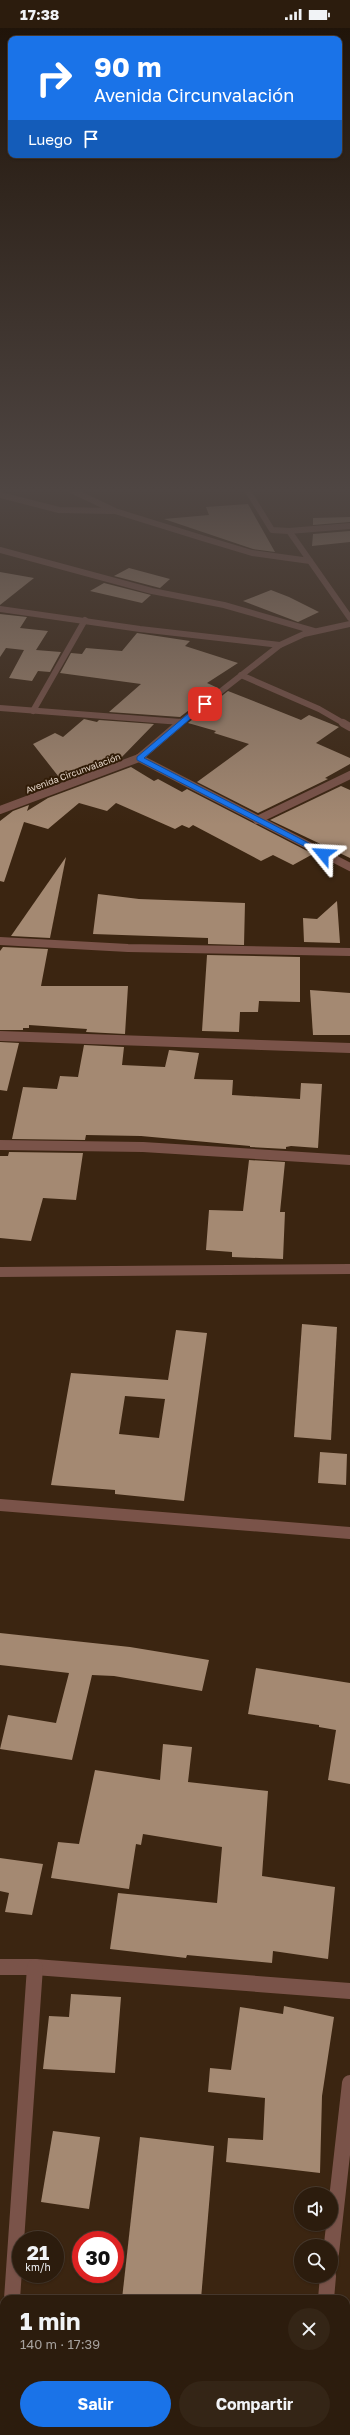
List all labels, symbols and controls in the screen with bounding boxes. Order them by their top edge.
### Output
text: 17:38 [20,5,59,23]
text: 90 m [94,50,161,83]
icon: right [28,52,80,104]
text: Avenida Circunvalación [94,84,294,106]
icon: arrive [80,128,102,150]
text: Luego [28,130,72,148]
pin [188,687,222,721]
icon: arrive [194,693,216,715]
street label: Avenida Circunvalación [24,751,122,795]
position arrow [302,833,344,875]
map controls [294,2187,338,2283]
button: sound [294,2187,338,2231]
speed limit sign: 30 [72,2231,124,2283]
button: search [294,2239,338,2283]
text: 21 [27,2240,49,2264]
text: km/h [25,2261,51,2273]
text: 1 min [20,2306,80,2335]
button: close [288,2308,330,2350]
text: 140 m · 17:39 [20,2336,100,2352]
button: Salir [20,2381,171,2427]
button: Compartir [179,2381,330,2427]

